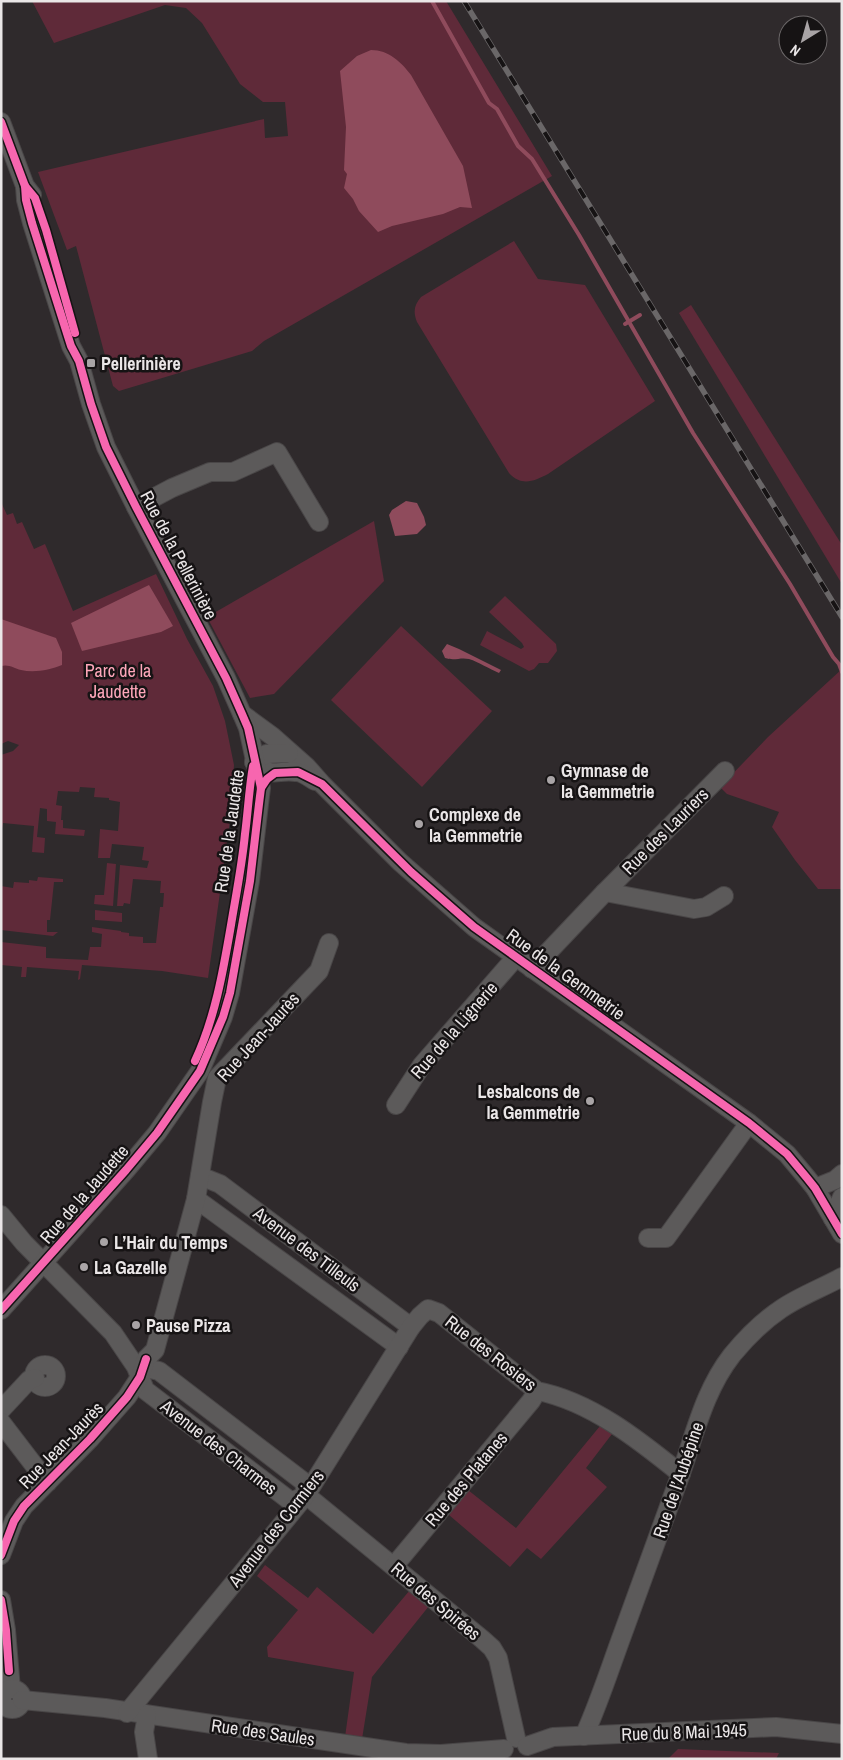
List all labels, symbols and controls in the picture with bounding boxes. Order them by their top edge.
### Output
north arrow [778,15,828,65]
text: N [786,41,804,60]
place label: Pellerinière [101,351,181,376]
marker: Pellerinière [85,357,97,369]
street label: Rue de la Pellerinière [134,486,224,624]
park label: Parc de la Jaudette [85,658,151,704]
place label: Gymnase de la Gemmetrie [561,758,655,804]
street label: Rue de la Jaudette [208,768,250,894]
marker: Gymnase de la Gemmetrie [545,774,557,786]
street label: Rue des Lauriers [616,782,714,880]
place label: Complexe de la Gemmetrie [429,802,523,848]
marker: Complexe de la Gemmetrie [413,818,425,830]
street label: Rue de la Gemmetrie [502,922,630,1026]
street label: Rue de la Lignerie [405,976,503,1084]
street label: Rue Jean-Jaurès [211,987,305,1087]
place label: Lesbalcons de la Gemmetrie [477,1079,580,1125]
marker: Lesbalcons de la Gemmetrie [584,1095,596,1107]
street label: Rue de la Jaudette [34,1139,134,1249]
street label: Avenue des Tilleuls [248,1200,366,1297]
place label: L’Hair du Temps [114,1230,228,1255]
marker: L’Hair du Temps [98,1236,110,1248]
place label: La Gazelle [94,1255,167,1280]
marker: La Gazelle [78,1261,90,1273]
street label: Rue des Rosiers [440,1309,542,1397]
place label: Pause Pizza [146,1313,231,1338]
marker: Pause Pizza [130,1319,142,1331]
street label: Avenue des Charmes [155,1393,283,1500]
street label: Rue Jean-Jaurès [13,1396,109,1494]
street label: Rue de l’Aubépine [646,1419,710,1541]
street label: Rue des Platanes [419,1426,513,1532]
street label: Avenue des Cormiers [222,1464,330,1593]
street label: Rue des Spirées [386,1556,486,1646]
street label: Rue des Saules [210,1712,316,1752]
street label: Rue du 8 Mai 1945 [621,1717,747,1747]

